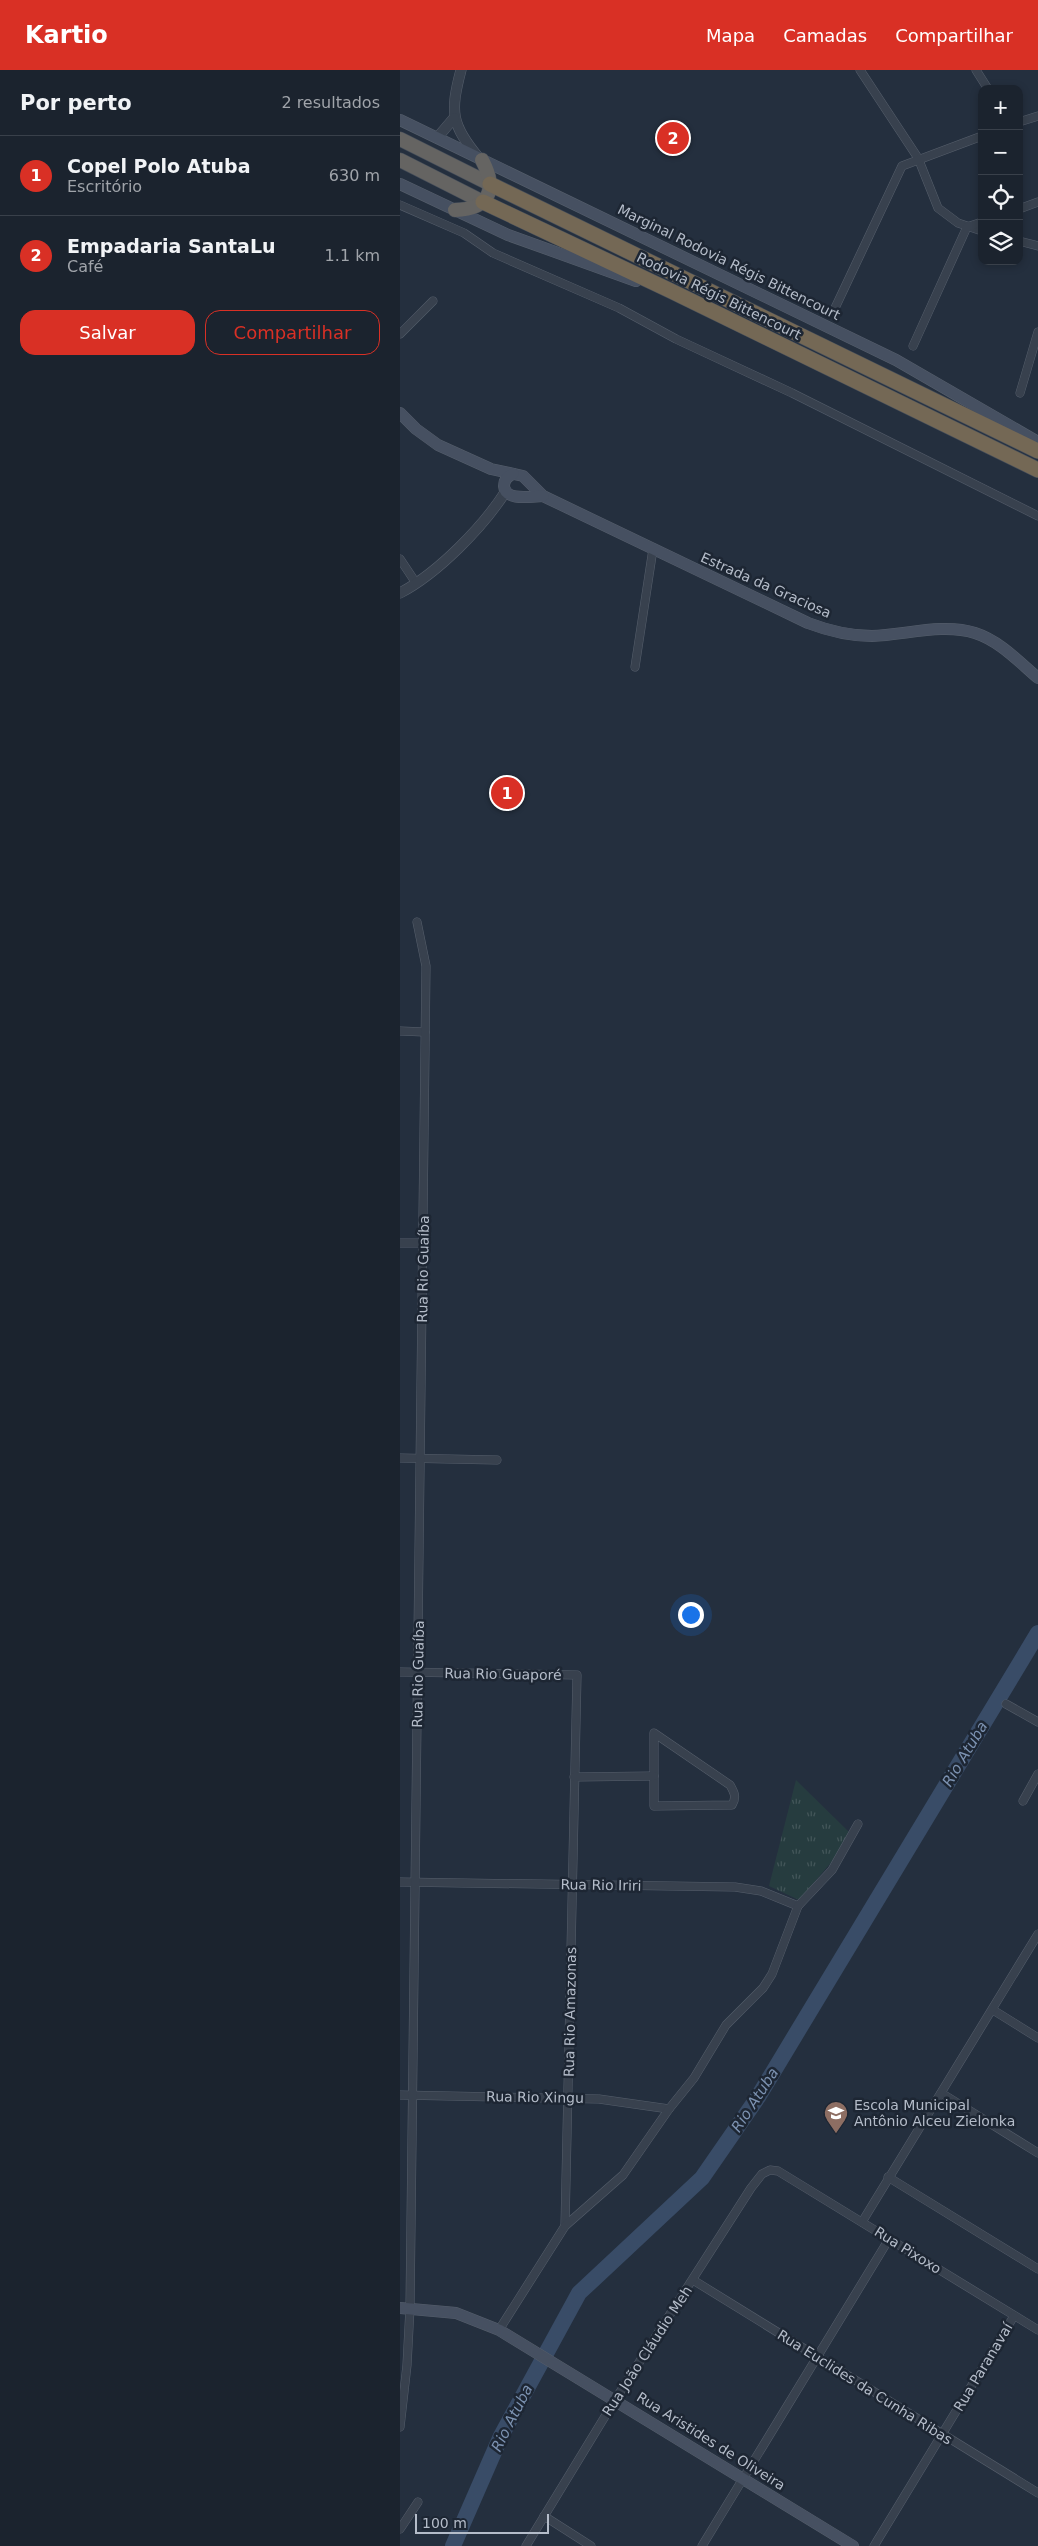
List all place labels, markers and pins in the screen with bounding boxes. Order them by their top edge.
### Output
pin: 2 [657,119,689,157]
pin: 1 [491,774,523,812]
place label: Escola Municipal Antônio Alceu Zielonka [854,2097,1015,2129]
school or university icon: Escola Municipal Antônio Alceu Zielonka [823,2100,849,2134]

